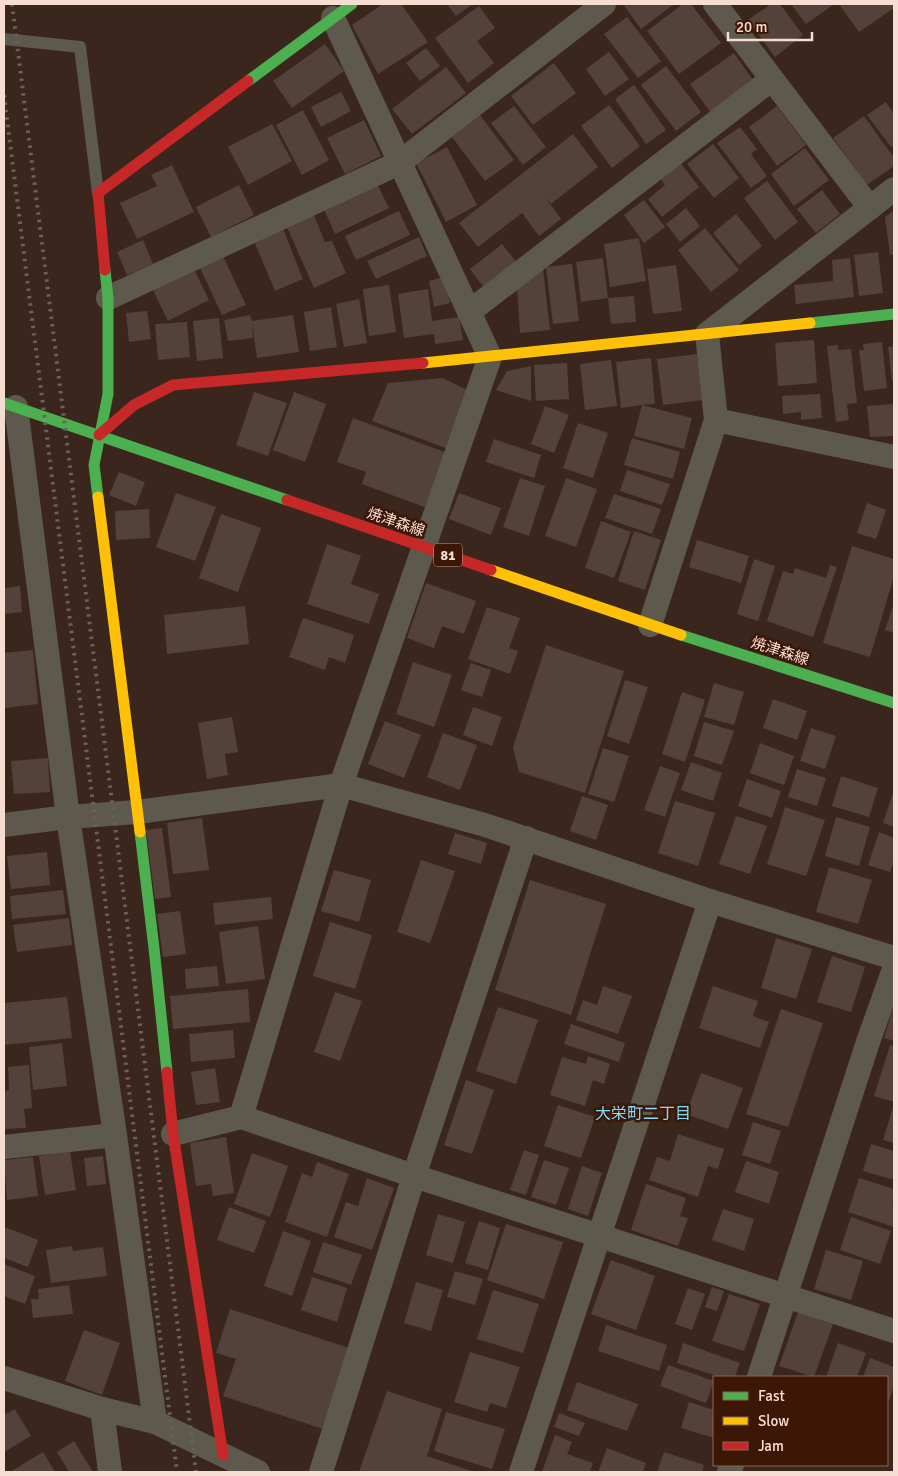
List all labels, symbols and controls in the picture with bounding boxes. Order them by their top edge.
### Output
scale bar [728,10,812,42]
text: 20 m [736,18,767,36]
street label: 焼津森線 [365,504,427,540]
road number: 81 [434,544,462,566]
street label: 焼津森線 [749,633,811,669]
district label: 大栄町二丁目 [595,1104,691,1124]
legend [713,1376,888,1466]
text: Fast [758,1387,785,1405]
text: Slow [758,1412,789,1430]
text: Jam [758,1437,784,1455]

